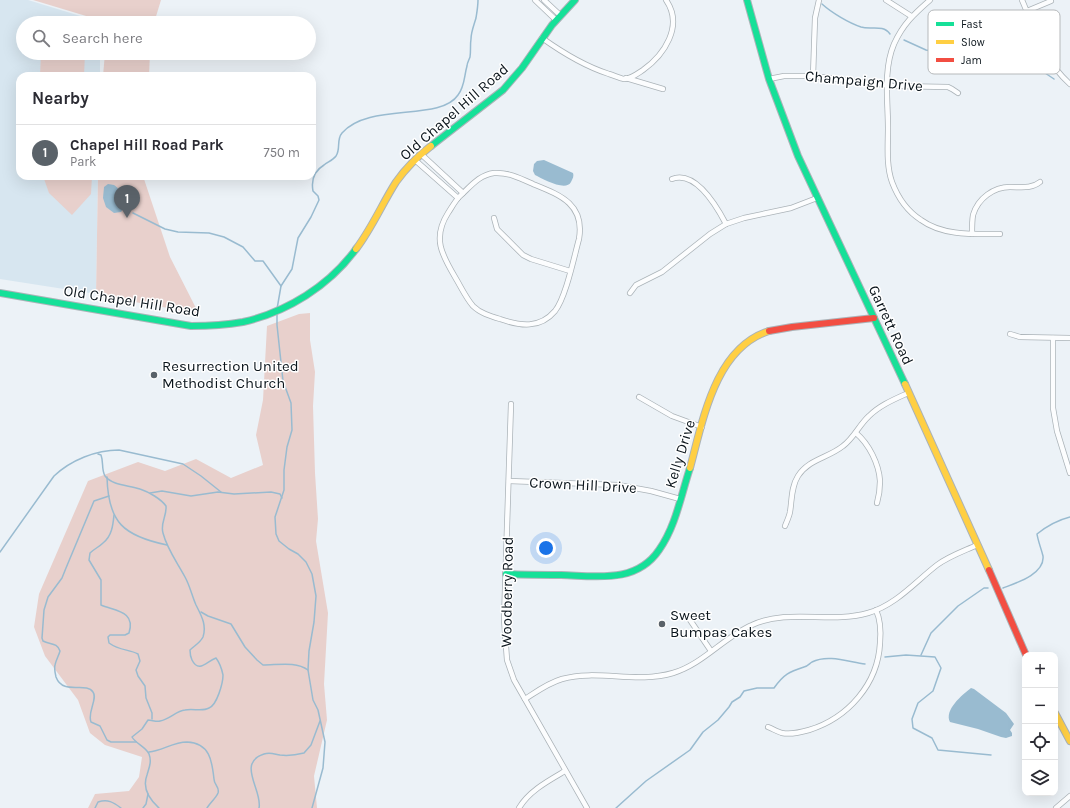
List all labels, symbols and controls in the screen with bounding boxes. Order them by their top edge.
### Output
legend [928,10,1060,74]
search box [16,16,316,60]
text: Fast [961,18,982,31]
icon: search [30,27,52,49]
text: Search here [62,29,143,47]
text: Slow [961,36,985,49]
text: Jam [961,54,982,67]
street label: Old Chapel Hill Road [396,60,512,164]
street label: Champaign Drive [804,67,924,95]
text: Nearby [32,88,89,108]
text: Chapel Hill Road Park [70,136,224,154]
text: 1 [43,145,47,160]
text: 750 m [264,145,300,160]
text: Park [70,154,96,169]
pin: 1 [114,185,140,218]
street label: Old Chapel Hill Road [62,281,202,321]
street label: Garrett Road [865,282,917,368]
place label: Resurrection United Methodist Church [162,357,299,392]
marker: Resurrection United Methodist Church [149,370,159,380]
street label: Kelly Drive [661,418,699,490]
street label: Crown Hill Drive [529,473,637,497]
street label: Woodberry Road [497,536,517,648]
your location [536,538,556,558]
place label: Sweet Bumpas Cakes [670,606,772,641]
marker: Sweet Bumpas Cakes [657,619,667,629]
map controls [1022,652,1058,796]
button: + [1022,652,1058,688]
button: − [1022,688,1058,724]
button: locate [1022,724,1058,760]
button: layers [1022,760,1058,796]

